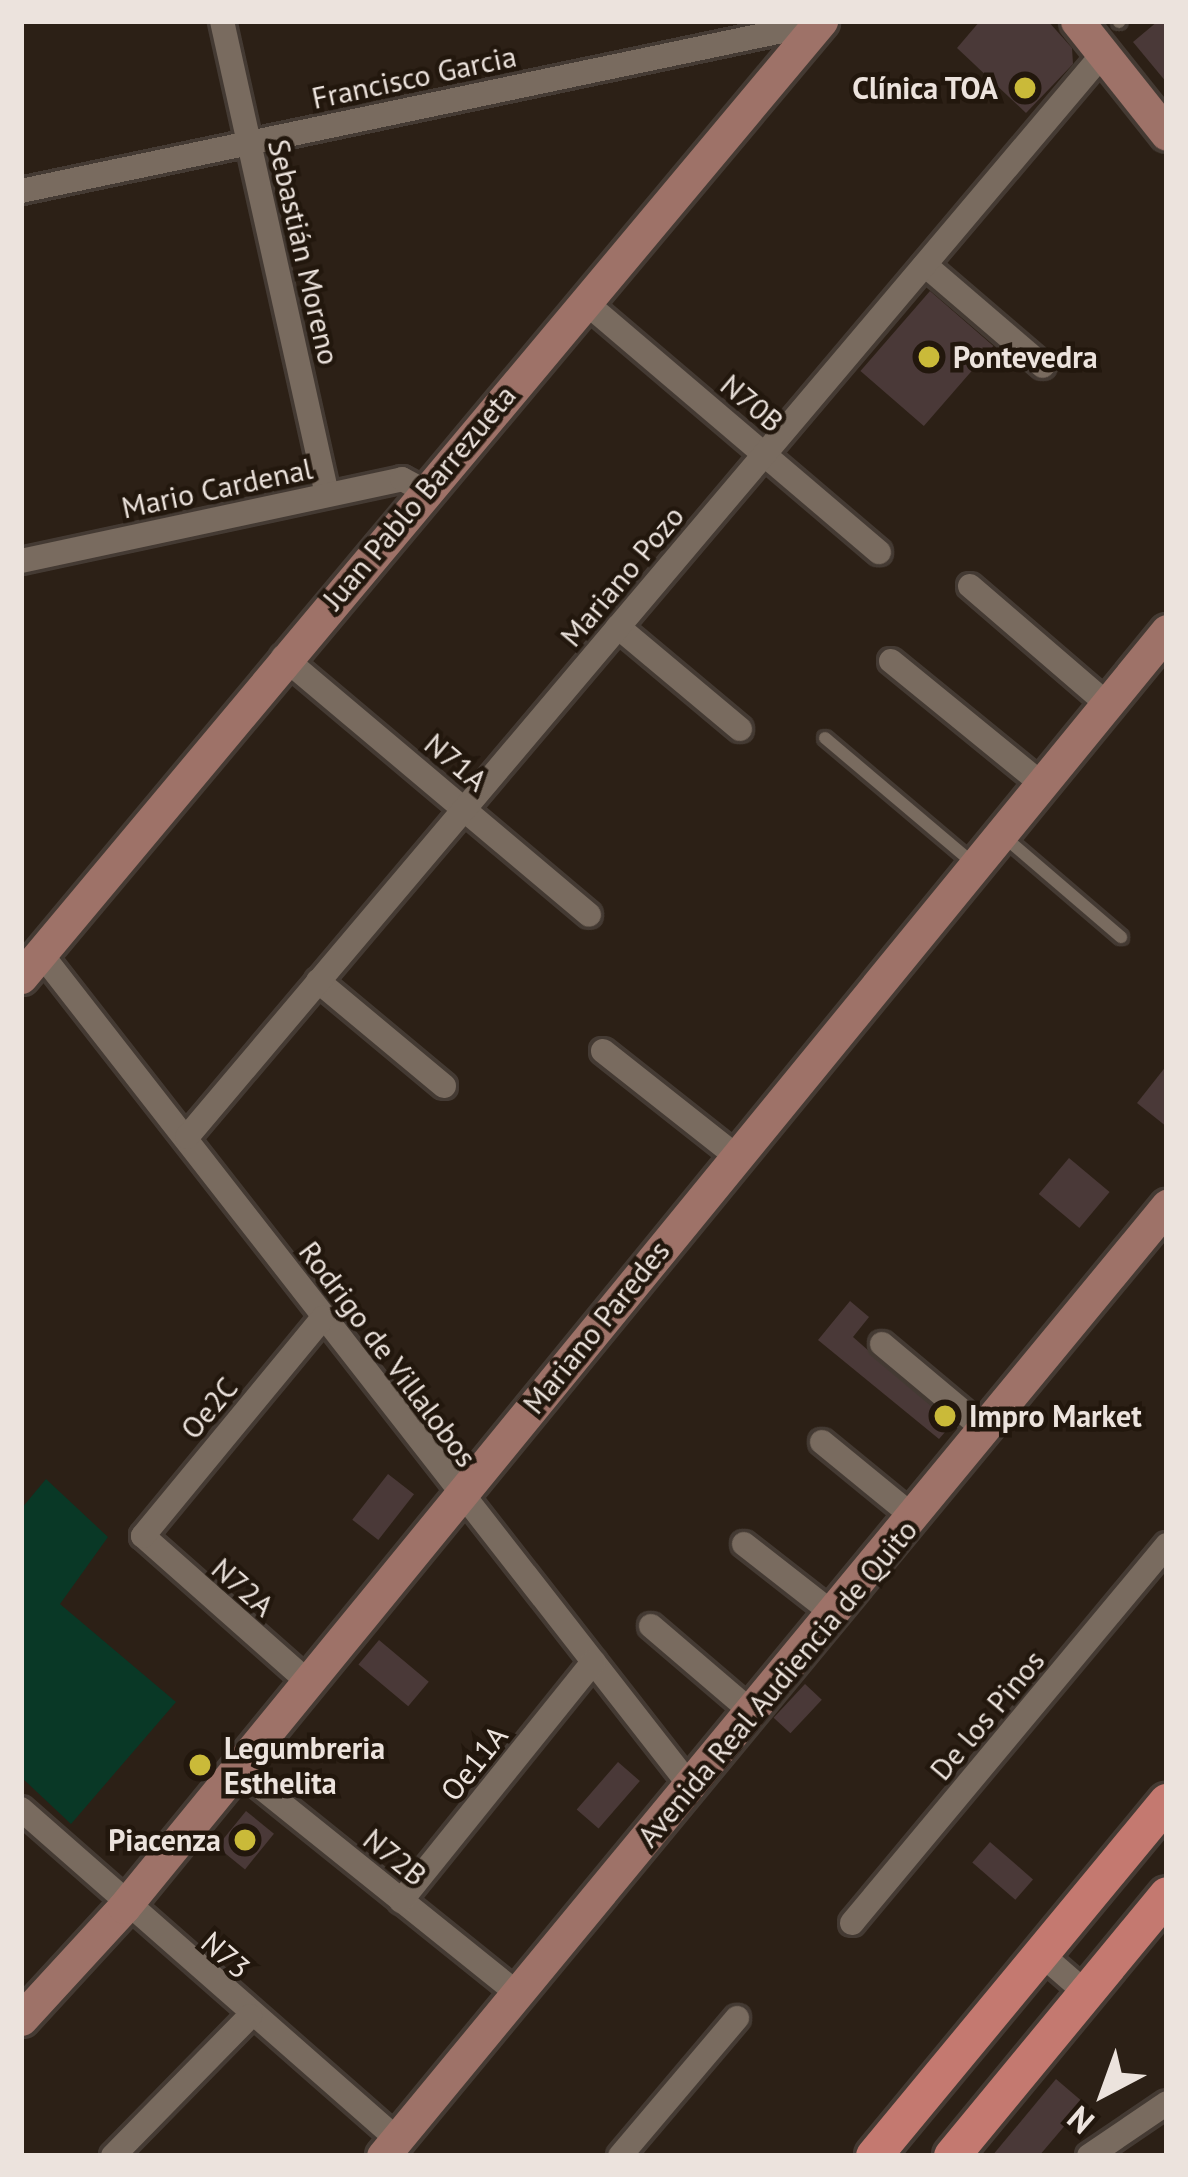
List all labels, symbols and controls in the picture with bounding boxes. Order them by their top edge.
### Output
street label: Francisco Garcia [309,38,519,116]
place label: Clínica TOA [851,70,998,106]
marker: Clínica TOA [1009,72,1041,104]
street label: Sebastián Moreno [261,136,347,368]
place label: Pontevedra [953,339,1098,375]
marker: Pontevedra [916,344,942,370]
street label: N70B [713,367,791,439]
street label: Juan Pablo Barrezueta [315,378,523,616]
street label: Mario Cardenal [118,450,316,526]
street label: Mariano Pozo [553,498,691,654]
street label: N71A [417,726,495,798]
street label: Mariano Paredes [515,1233,677,1421]
street label: Rodrigo de Villalobos [291,1234,485,1474]
street label: Oe2C [173,1370,245,1446]
place label: Impro Market [969,1398,1142,1434]
marker: Impro Market [932,1403,958,1429]
street label: Avenida Real Audiencia de Quito [629,1512,925,1854]
street label: N72A [205,1550,281,1624]
street label: De los Pinos [922,1643,1052,1787]
street label: Oe11A [433,1718,515,1808]
place label: Legumbreria Esthelita [224,1730,385,1800]
marker: Legumbreria Esthelita [187,1752,213,1778]
street label: N72B [356,1821,434,1893]
place label: Piacenza [108,1822,221,1858]
marker: Piacenza [232,1827,258,1853]
street label: N73 [194,1924,258,1986]
north arrow [1044,2033,1164,2153]
text: N [1058,2097,1102,2144]

